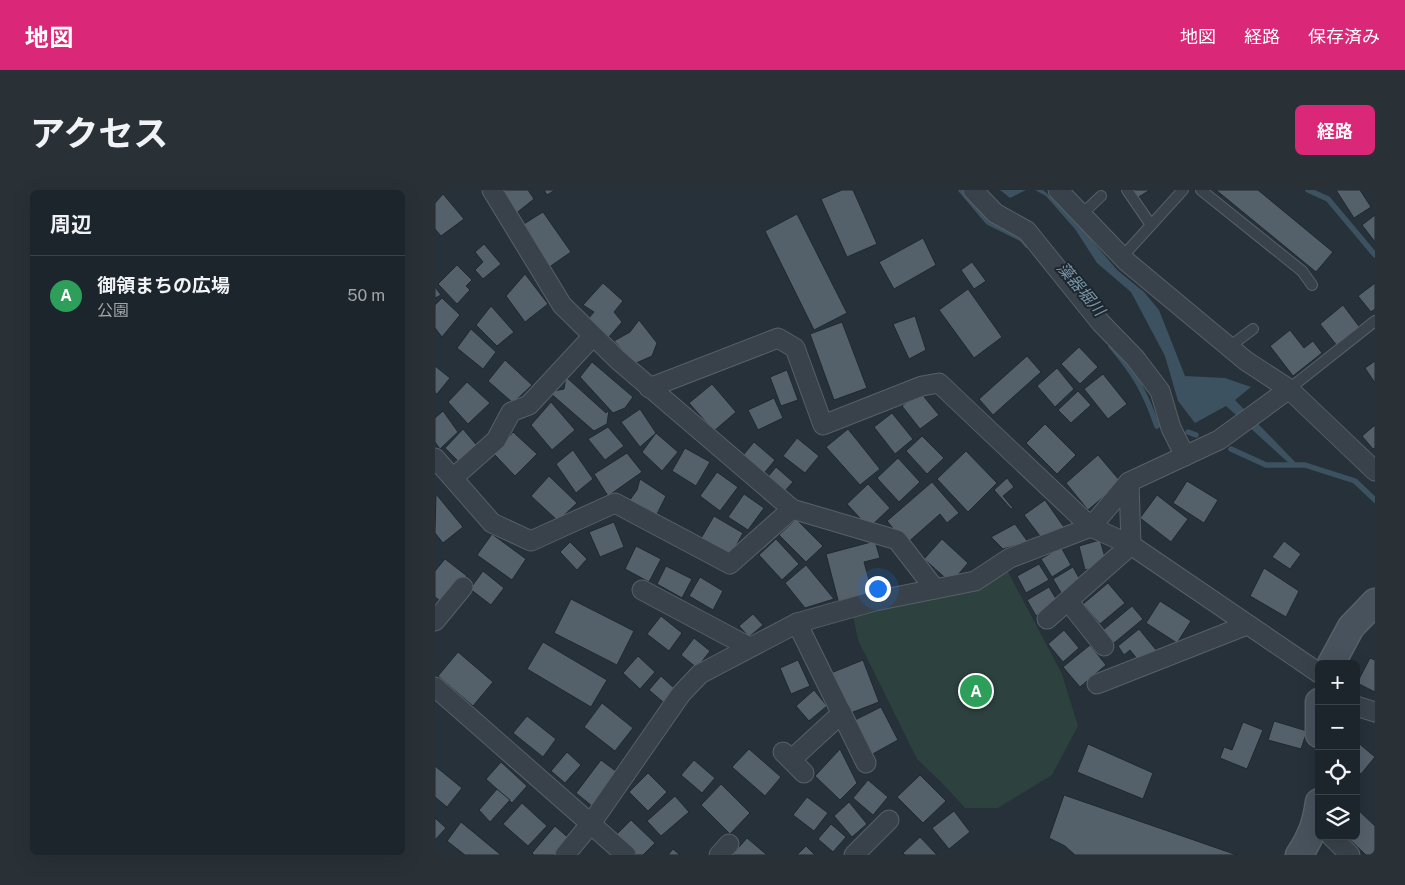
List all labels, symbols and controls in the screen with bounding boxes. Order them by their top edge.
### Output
text: 地図 [25,23,73,51]
text: 地図 [1180,26,1216,47]
text: 経路 [1244,26,1280,47]
text: 保存済み [1308,26,1380,47]
button: 経路 [1295,105,1375,155]
text: アクセス [30,113,168,154]
text: 周辺 [50,212,92,237]
water label: 藻器堀川 [1053,258,1110,321]
text: 御領まちの広場 [97,274,230,296]
text: A [60,286,72,305]
text: 50 m [347,286,385,305]
text: 公園 [97,301,129,320]
your location [865,576,891,602]
map controls [1315,660,1360,840]
button: + [1315,660,1360,705]
pin: A [960,672,992,710]
button: − [1315,705,1360,750]
button: locate [1315,750,1360,795]
button: layers [1315,795,1360,840]

